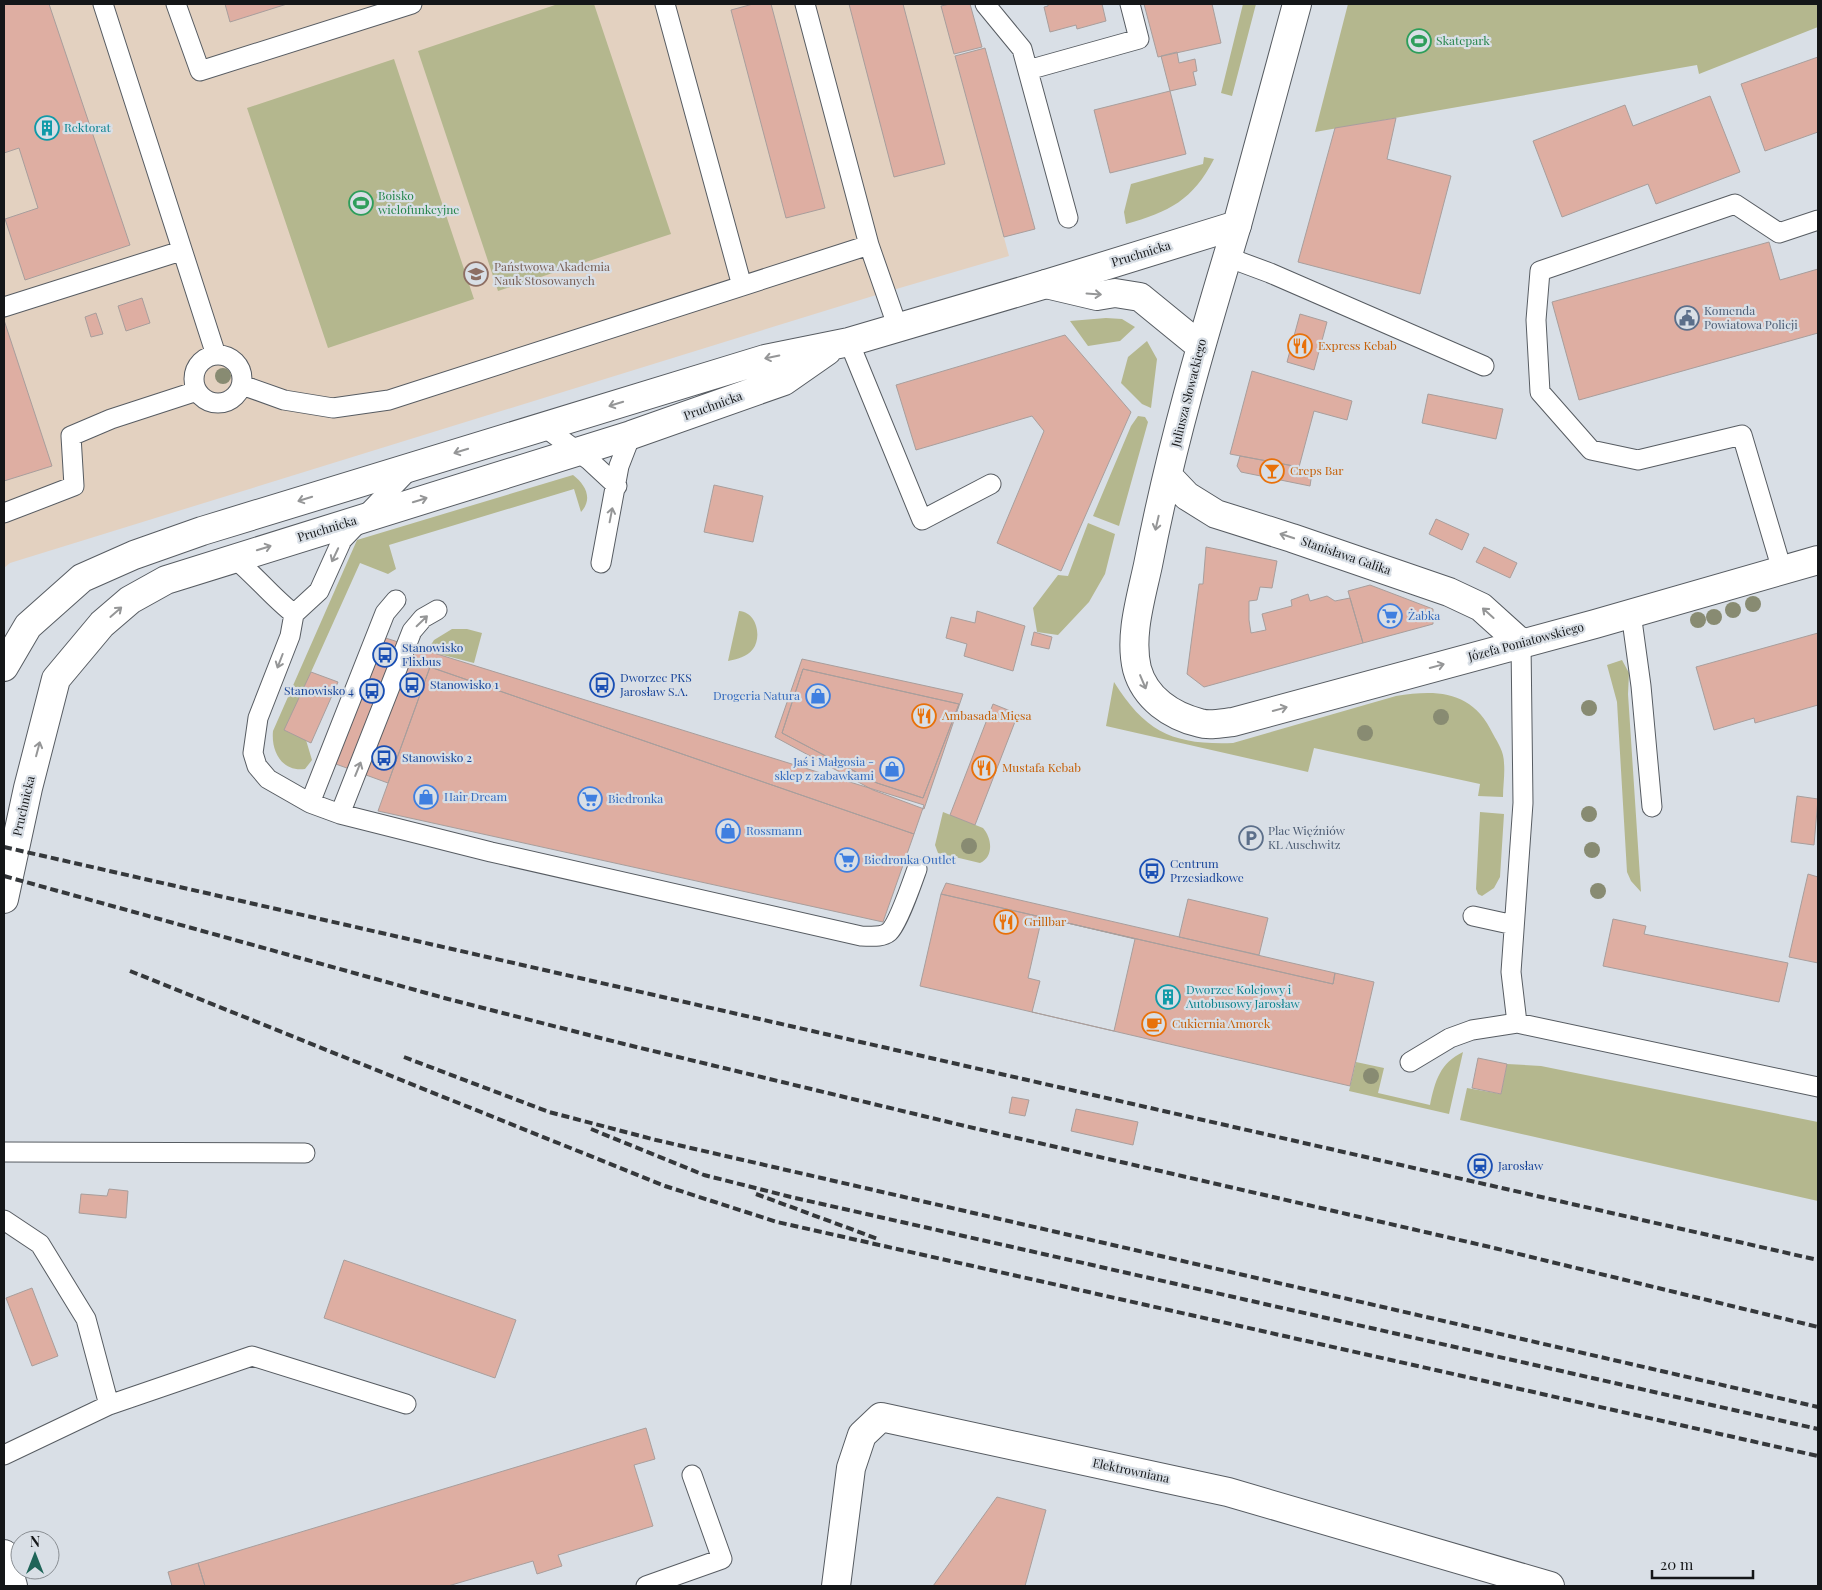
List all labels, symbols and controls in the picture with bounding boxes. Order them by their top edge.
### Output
sports icon: Skatepark [1406,28,1432,54]
place label: Skatepark [1436,32,1490,48]
building icon: Rektorat [34,115,60,141]
place label: Rektorat [64,119,112,135]
place label: Boisko wielofunkcyjne [378,187,459,217]
sports icon: Boisko wielofunkcyjne [348,190,374,216]
street label: Pruchnicka [1109,236,1172,270]
place label: Państwowa Akademia Nauk Stosowanych [494,258,610,288]
school or university icon: Państwowa Akademia Nauk Stosowanych [463,261,489,287]
one-way arrow [1086,290,1102,299]
place label: Komenda Powiatowa Policji [1704,302,1798,332]
public building icon: Komenda Powiatowa Policji [1674,305,1700,331]
restaurant icon: Express Kebab [1287,333,1313,359]
street label: Juliusza Słowackiego [1167,337,1209,449]
place label: Express Kebab [1318,337,1397,353]
one-way arrow [764,353,780,363]
street label: Pruchnicka [681,387,744,423]
one-way arrow [609,400,625,410]
one-way arrow [453,447,469,457]
bar icon: Creps Bar [1259,458,1285,484]
place label: Creps Bar [1290,462,1344,478]
one-way arrow [298,495,314,505]
one-way arrow [411,495,427,505]
one-way arrow [607,508,616,524]
street label: Pruchnicka [295,511,358,545]
one-way arrow [1152,515,1161,531]
one-way arrow [1279,531,1295,541]
street label: Stanisława Galika [1299,532,1393,578]
one-way arrow [256,543,272,553]
one-way arrow [330,547,340,562]
supermarket icon: Żabka [1377,603,1403,629]
one-way arrow [110,606,123,618]
place label: Żabka [1408,607,1440,623]
one-way arrow [1481,607,1494,619]
one-way arrow [416,615,428,627]
street label: Józefa Poniatowskiego [1465,618,1586,664]
place label: Stanowisko Flixbus [402,639,464,669]
bus stop icon: Stanowisko Flixbus [372,642,398,668]
one-way arrow [275,653,285,668]
one-way arrow [1429,661,1445,670]
place label: Dworzec PKS Jarosław S.A. [619,669,692,699]
bus stop icon: Stanowisko 1 [399,672,425,698]
bus stop icon: Dworzec PKS Jarosław S.A. [589,672,615,698]
one-way arrow [1138,674,1148,689]
place label: Stanowisko 1 [430,676,499,692]
bus stop icon: Stanowisko 4 [359,678,385,704]
place label: Stanowisko 4 [284,682,354,698]
shop icon: Drogeria Natura [805,683,831,709]
place label: Drogeria Natura [713,687,800,703]
restaurant icon: Ambasada Mięsa [911,703,937,729]
one-way arrow [1272,704,1288,713]
place label: Ambasada Mięsa [941,707,1031,723]
one-way arrow [34,741,43,757]
bus stop icon: Stanowisko 2 [371,745,397,771]
place label: Stanowisko 2 [402,749,472,765]
place label: Jaś i Małgosia - sklep z zabawkami [774,753,874,783]
restaurant icon: Mustafa Kebab [971,755,997,781]
shop icon: Jaś i Małgosia - sklep z zabawkami [879,756,905,782]
place label: Mustafa Kebab [1002,759,1081,775]
one-way arrow [354,762,363,777]
street label: Pruchnicka [8,774,38,837]
shop icon: Hair Dream [413,784,439,810]
supermarket icon: Biedronka [577,786,603,812]
place label: Hair Dream [444,788,507,804]
place label: Biedronka [608,790,663,806]
shop icon: Rossmann [715,818,741,844]
place label: Rossmann [746,822,802,838]
place label: Plac Więźniów KL Auschwitz [1268,822,1346,852]
parking icon: Plac Więźniów KL Auschwitz [1238,825,1264,851]
supermarket icon: Biedronka Outlet [834,847,860,873]
place label: Biedronka Outlet [864,851,957,867]
place label: Centrum Przesiadkowe [1170,855,1244,885]
bus stop icon: Centrum Przesiadkowe [1139,858,1165,884]
restaurant icon: Grillbar [993,909,1019,935]
place label: Grillbar [1024,913,1067,929]
place label: Dworzec Kolejowy i Autobusowy Jarosław [1185,981,1301,1011]
building icon: Dworzec Kolejowy i Autobusowy Jarosław [1155,984,1181,1010]
cafe icon: Cukiernia Amorek [1141,1011,1167,1037]
place label: Cukiernia Amorek [1172,1015,1271,1031]
station icon: Jarosław [1467,1153,1493,1179]
place label: Jarosław [1497,1157,1544,1173]
street label: Elektrowniana [1091,1454,1171,1486]
north arrow [10,1530,60,1580]
text: N [30,1532,40,1551]
scale bar [1652,1548,1753,1580]
text: 20 m [1660,1554,1694,1574]

